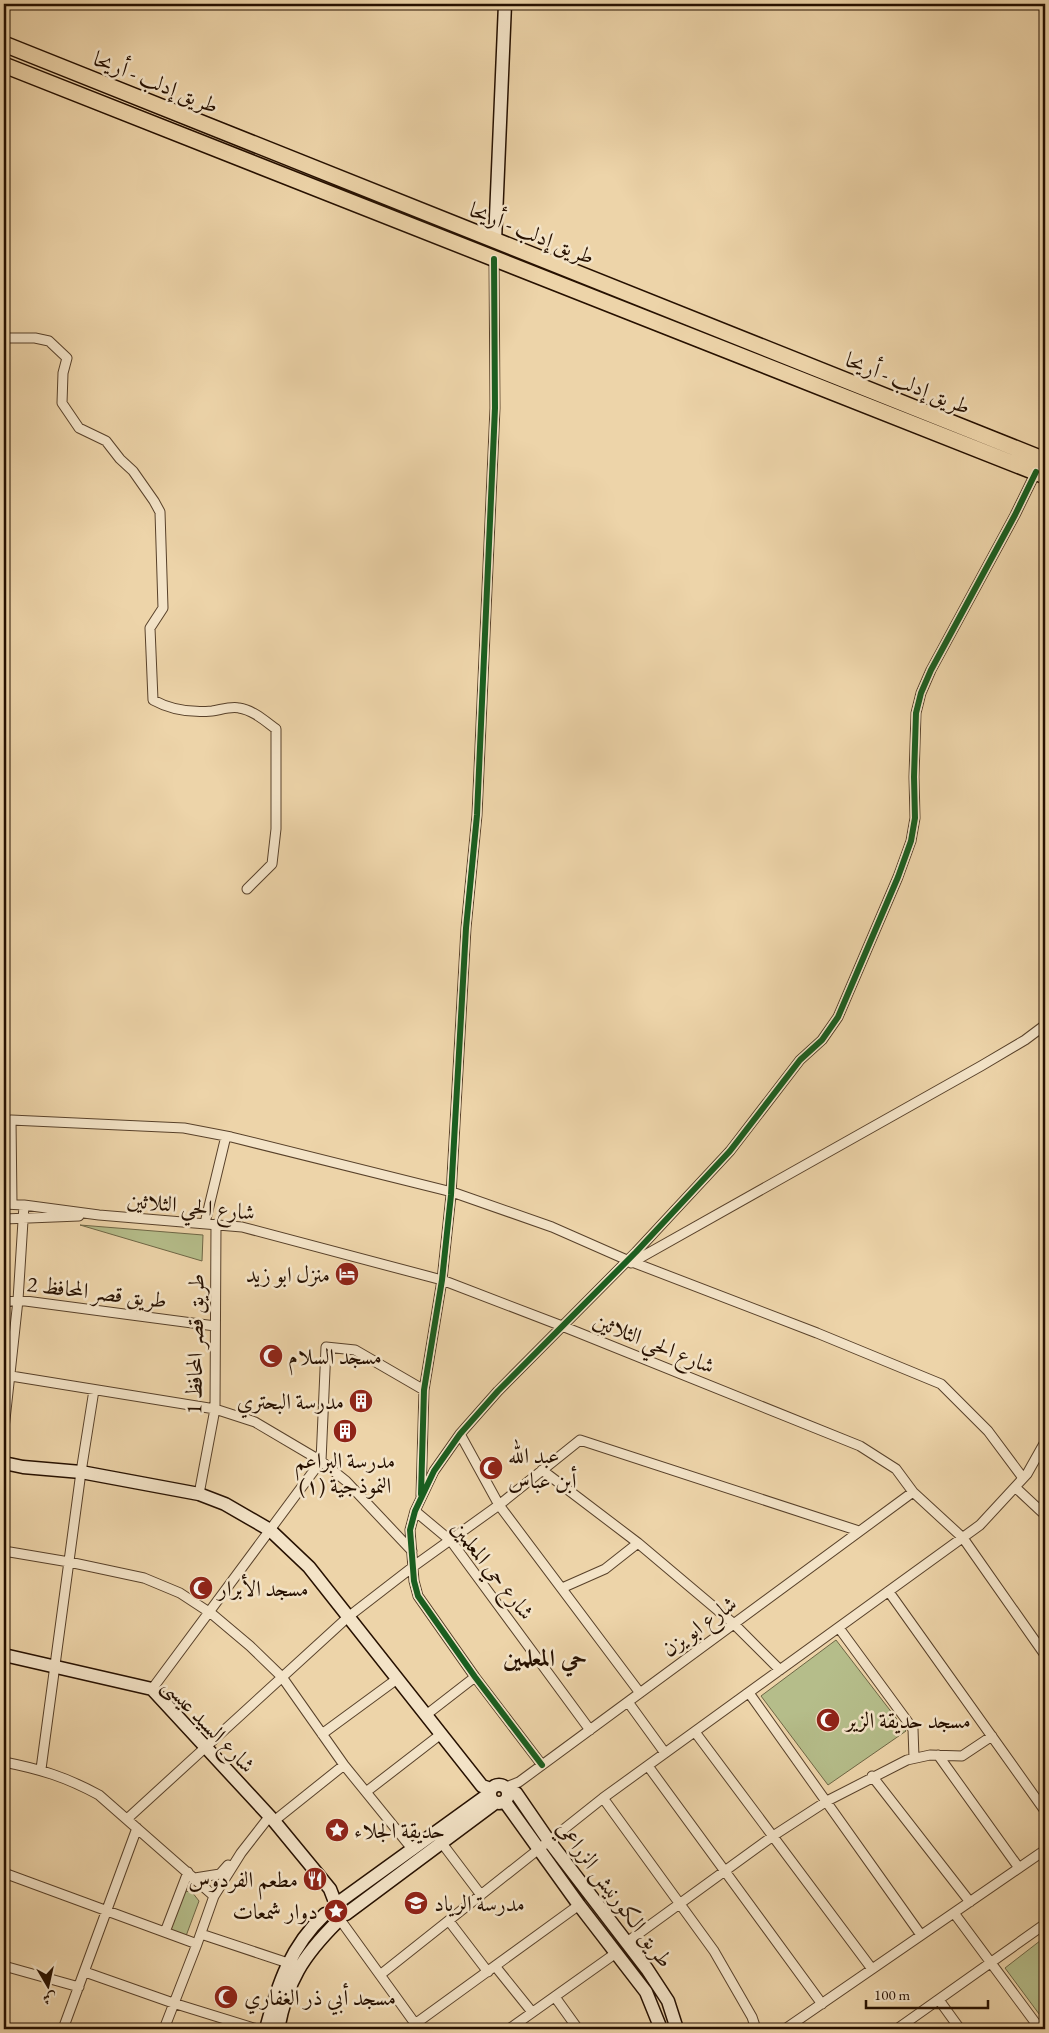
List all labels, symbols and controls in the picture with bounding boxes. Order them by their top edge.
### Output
street label: طريق إدلب - أريحا [89,43,223,120]
street label: طريق إدلب - أريحا [465,194,599,271]
street label: طريق إدلب - أريحا [841,344,975,421]
street label: شارع الحي الثلاثين [125,1185,256,1233]
place label: منزل ابو زيد [246,1260,330,1289]
hotel icon: منزل ابو زيد [334,1261,360,1287]
street label: طريق قصر المحافظ 2 [25,1269,169,1315]
street label: طريق قصر المحافظ 1 [179,1273,211,1415]
street label: شارع الحي الثلاثين [587,1305,719,1386]
place label: مسجد السلام [288,1342,382,1376]
mosque icon: مسجد السلام [258,1343,284,1369]
place label: مدرسة البحتري [236,1387,344,1419]
building icon: مدرسة البحتري [348,1388,374,1414]
building icon: مدرسة البراعم النموذجية (١) [332,1418,358,1444]
place label: عبد الله أبن عباس [508,1438,578,1495]
place label: مدرسة البراعم النموذجية (١) [295,1446,395,1500]
mosque icon: عبد الله أبن عباس [478,1455,504,1481]
street label: شارع حي المعلمين [442,1514,541,1628]
place label: مسجد الأبرار [216,1573,308,1603]
mosque icon: مسجد الأبرار [188,1575,214,1601]
street label: شارع ابو يزن [655,1589,745,1666]
district label: حي المعلمين [503,1642,587,1677]
street label: شارع السيد عيسى [153,1671,262,1782]
place label: مسجد حديقة الزير [844,1706,971,1735]
mosque icon: مسجد حديقة الزير [815,1707,841,1733]
street label: طريق الكورنيش الزراعي [547,1815,680,1976]
place label: حديقة الجلاء [354,1816,445,1845]
place icon: حديقة الجلاء [324,1817,350,1843]
place label: مطعم الفردوس [188,1865,298,1900]
restaurant icon: مطعم الفردوس [302,1866,328,1892]
place label: مدرسة الرياد [434,1889,525,1918]
school or university icon: مدرسة الرياد [403,1890,429,1916]
place label: دوار شمعات [233,1897,318,1926]
place icon: دوار شمعات [323,1898,349,1924]
north arrow [22,1960,72,2010]
scale bar [866,1978,989,2010]
place label: مسجد أبي ذر الغفاري [244,1982,396,2016]
mosque icon: مسجد أبي ذر الغفاري [213,1984,239,2010]
text: 100 m [874,1985,911,2004]
text: ش [42,1989,58,2009]

